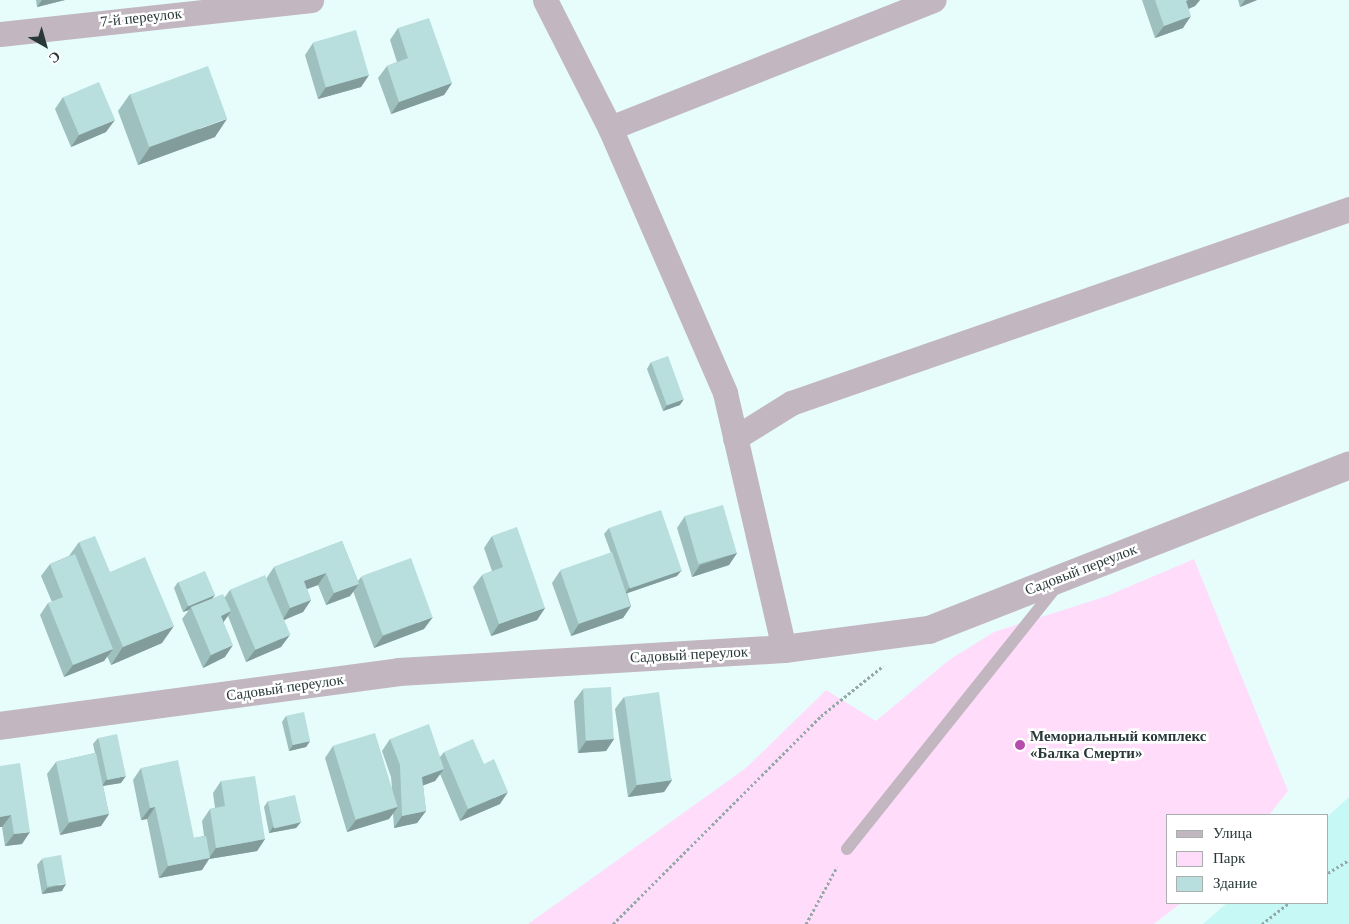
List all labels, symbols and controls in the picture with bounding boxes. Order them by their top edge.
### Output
street label: 7-й переулок [99,5,183,31]
north arrow [20,20,70,70]
text: С [46,48,63,66]
street label: Садовый переулок [1023,540,1139,600]
street label: Садовый переулок [629,643,749,667]
street label: Садовый переулок [225,671,345,705]
place label: Мемориальный комплекс «Балка Смерти» [1030,727,1206,762]
marker: Мемориальный комплекс «Балка Смерти» [1014,739,1026,751]
legend [1166,814,1329,904]
text: Улица [1213,825,1252,841]
text: Парк [1213,850,1245,866]
text: Здание [1213,875,1257,891]

